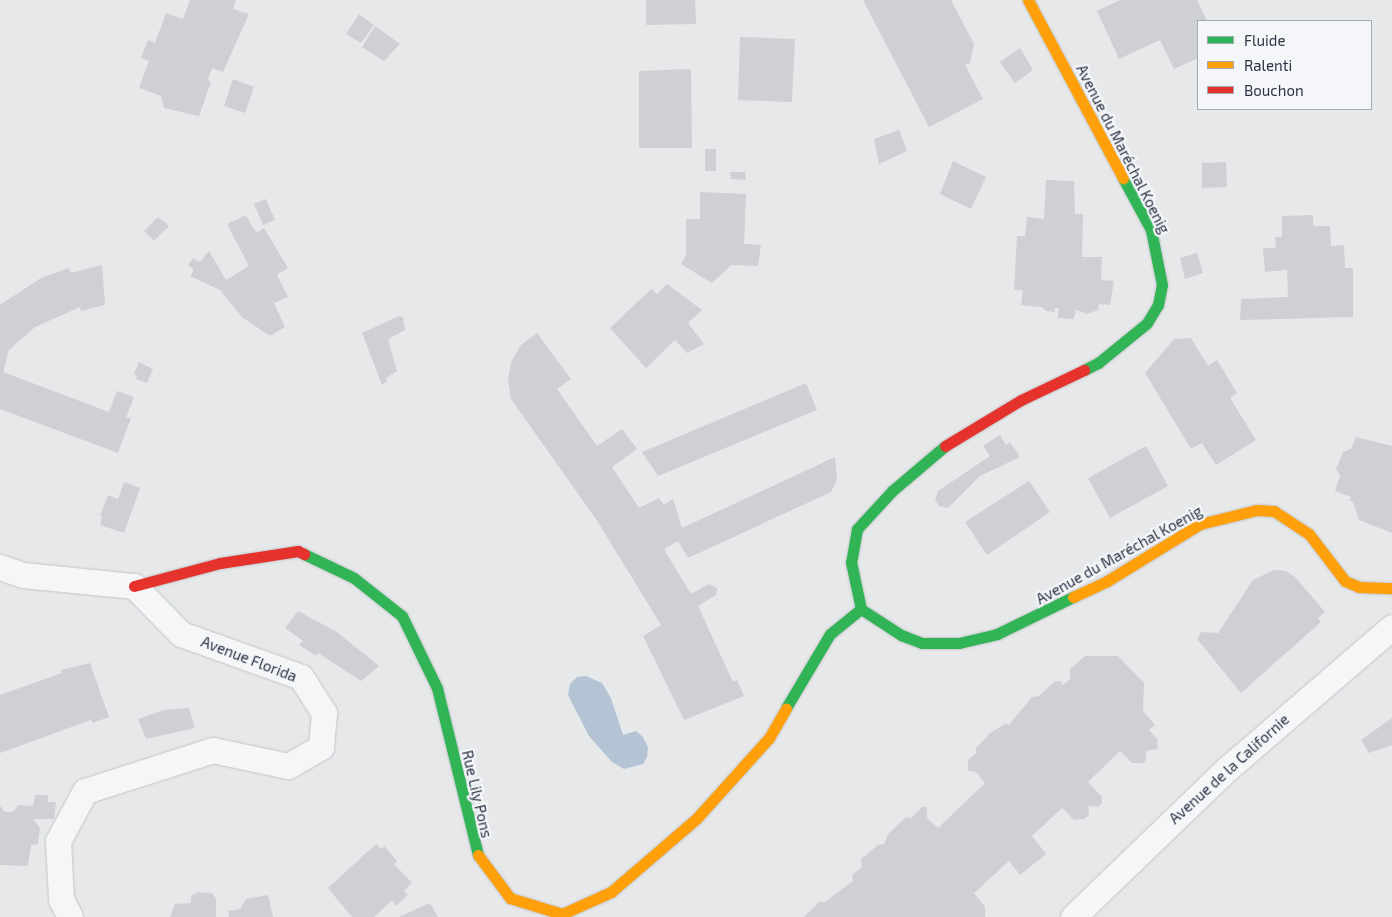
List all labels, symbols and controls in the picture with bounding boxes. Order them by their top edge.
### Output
legend [1197,20,1372,110]
text: Fluide [1244,31,1285,49]
text: Ralenti [1244,56,1292,74]
street label: Avenue du Maréchal Koenig [1072,61,1174,237]
text: Bouchon [1244,81,1304,99]
street label: Avenue du Maréchal Koenig [1033,502,1205,608]
street label: Avenue Florida [199,632,299,686]
street label: Avenue de la Californie [1165,710,1293,828]
street label: Rue Lily Pons [458,748,496,840]

